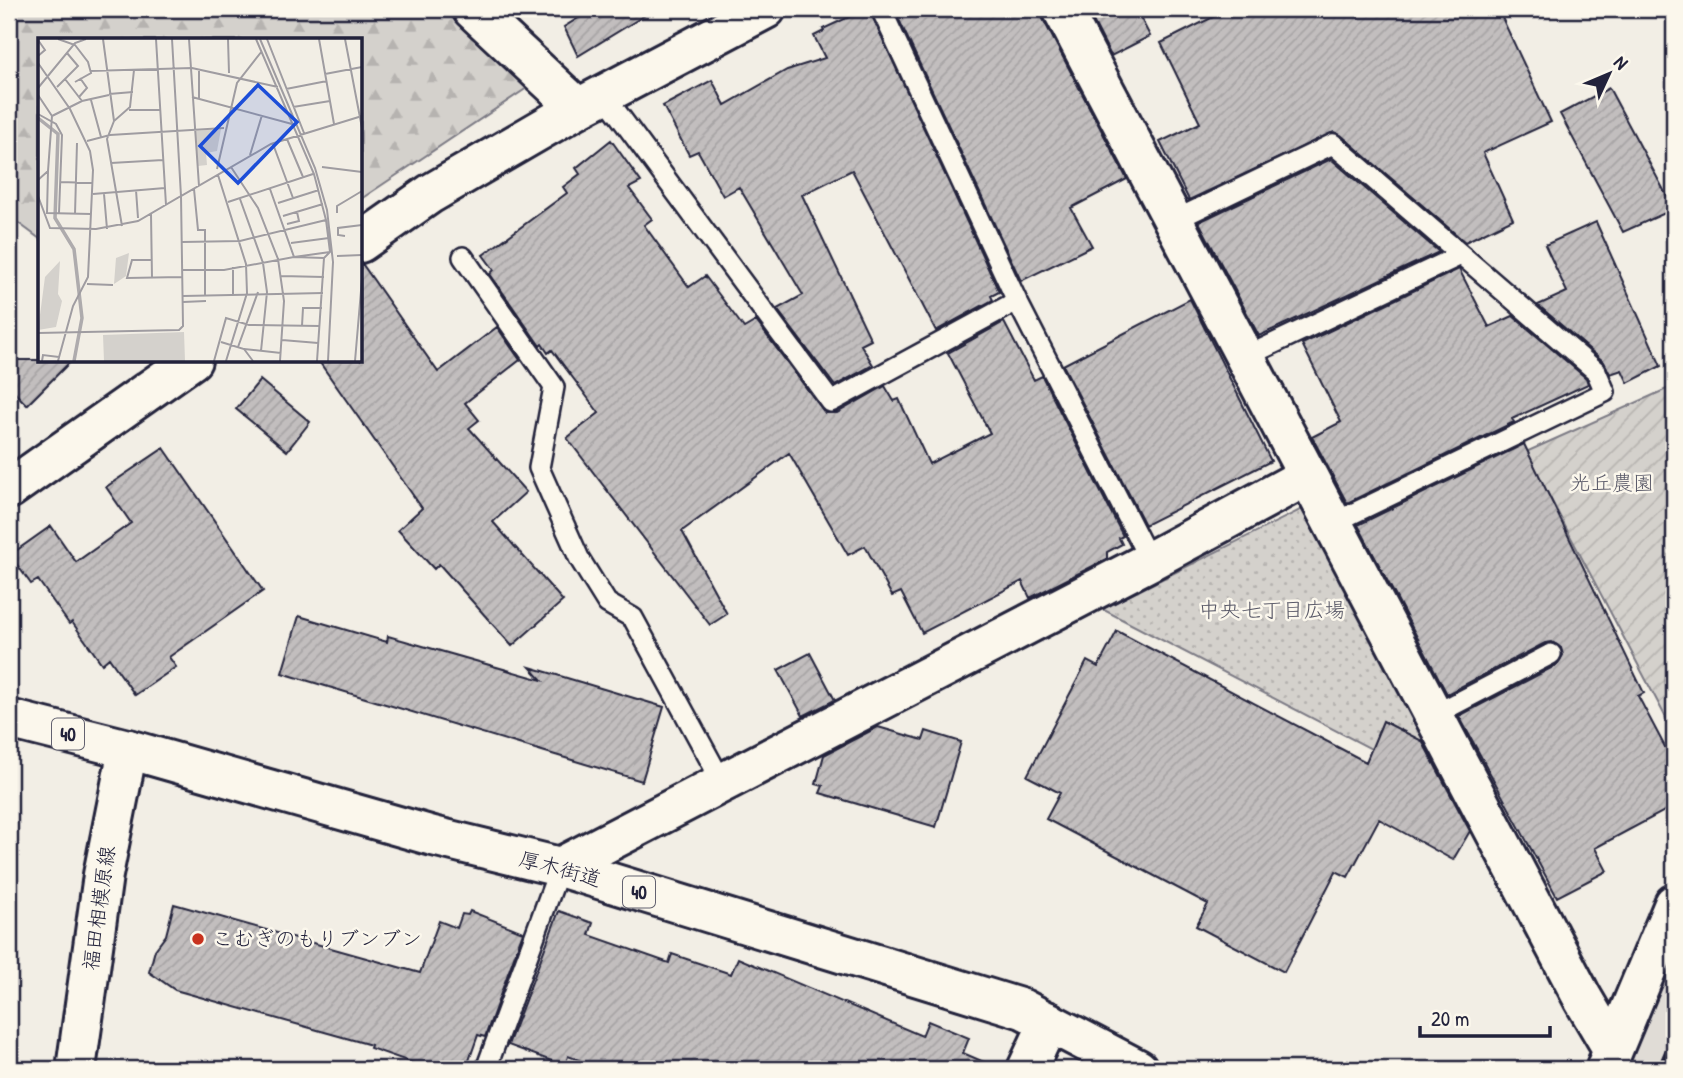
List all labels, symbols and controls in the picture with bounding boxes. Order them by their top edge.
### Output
inset map [38,38,362,362]
north arrow [1574,38,1644,108]
text: N [1608,50,1634,75]
park label: 光丘農園 [1570,468,1654,497]
park label: 中央七丁目広場 [1199,595,1346,624]
road number: 40 [52,719,84,750]
street label: 福田相模原線 [75,844,122,972]
street label: 厚木街道 [516,844,604,893]
road number: 40 [623,876,655,908]
place label: こむぎのもりブンブン [212,924,422,953]
marker: こむぎのもりブンブン [190,931,206,947]
scale bar [1420,994,1550,1038]
text: 20 m [1431,1004,1469,1033]

